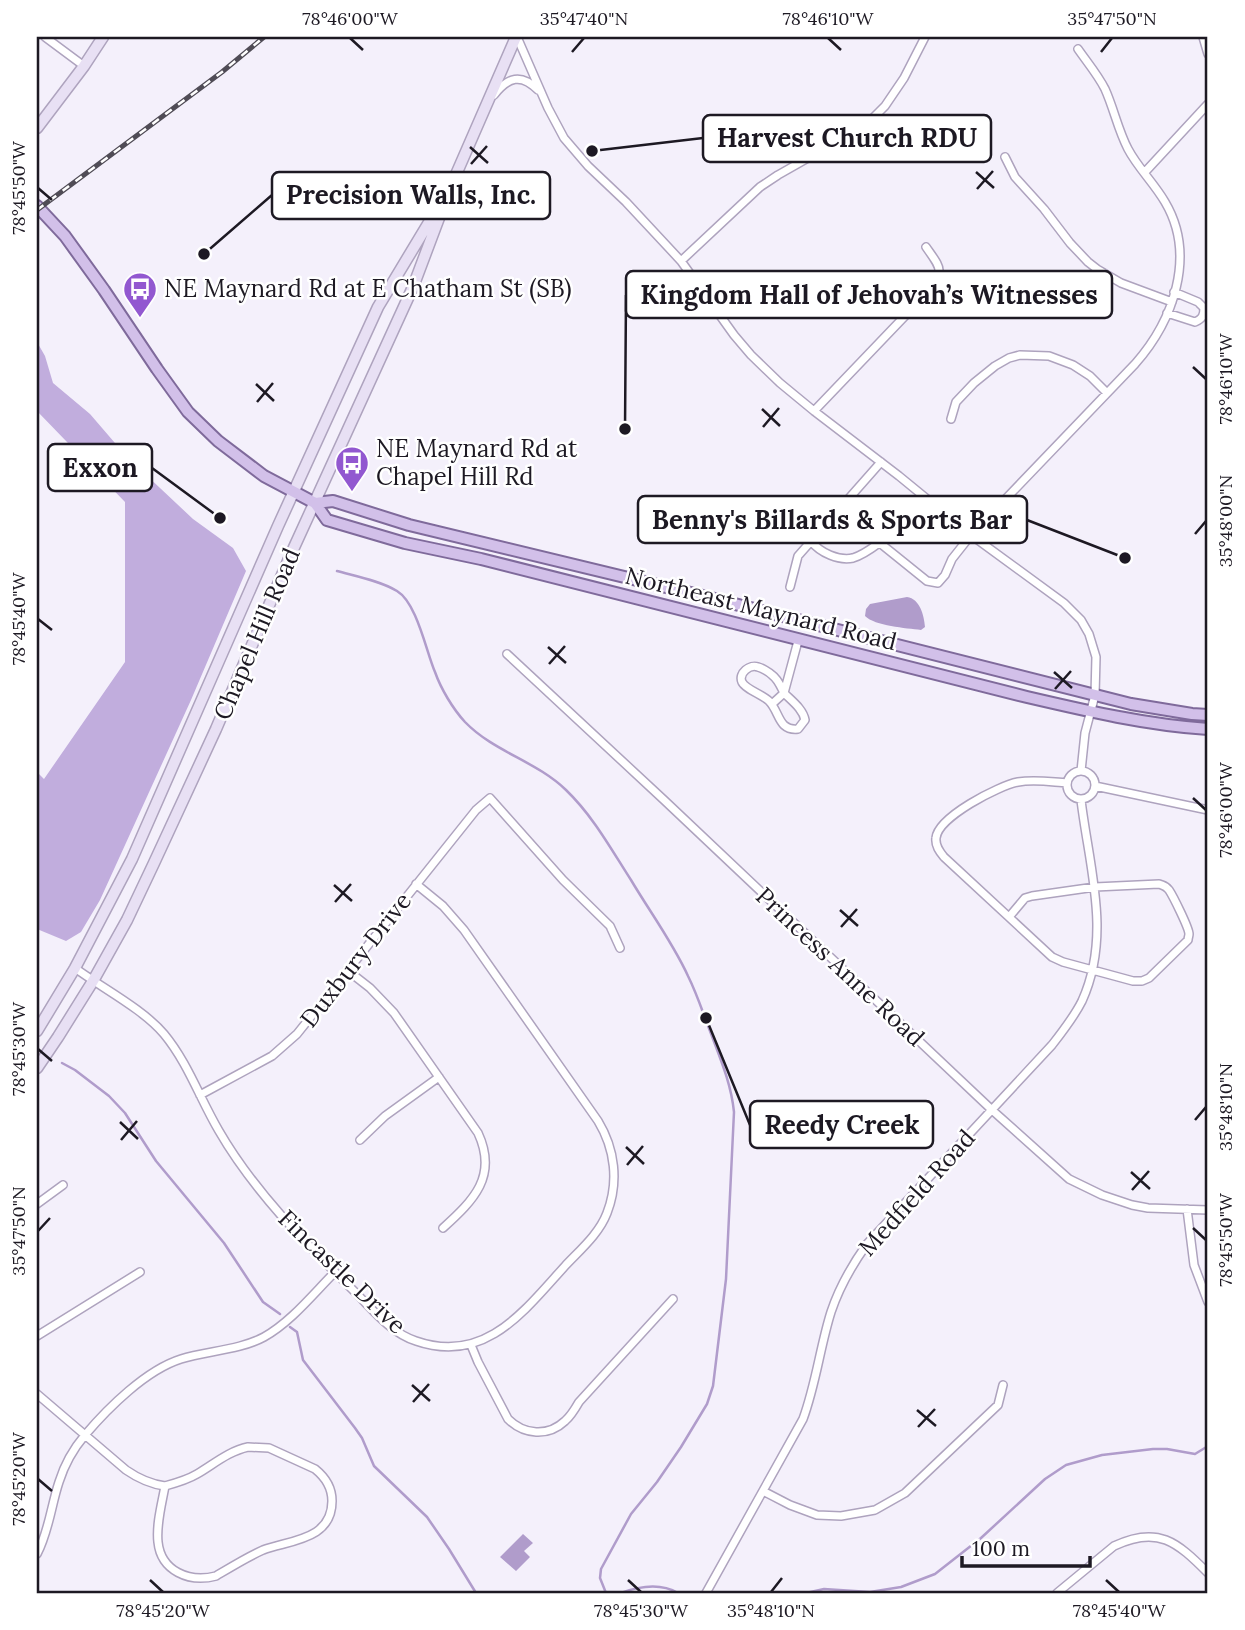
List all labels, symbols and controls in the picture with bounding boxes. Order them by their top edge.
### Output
text: 78°46'00"W [302,7,399,30]
text: 35°47'40"N [540,7,628,30]
text: 78°46'10"W [783,7,875,30]
text: 35°47'50"N [1067,7,1157,30]
callout: Harvest Church RDU [703,115,991,162]
text: Harvest Church RDU [717,121,978,154]
text: 78°45'50"W [7,140,30,235]
callout: Precision Walls, Inc. [272,172,550,219]
text: Precision Walls, Inc. [286,178,536,211]
bus stop icon: NE Maynard Rd at E Chatham St (SB) [121,270,159,319]
callout: Kingdom Hall of Jehovah’s Witnesses [626,271,1112,318]
place label: NE Maynard Rd at E Chatham St (SB) [164,273,572,304]
text: Kingdom Hall of Jehovah’s Witnesses [640,278,1098,311]
text: 78°46'10"W [1214,332,1237,424]
place label: NE Maynard Rd at Chapel Hill Rd [376,433,578,492]
callout: Exxon [48,444,152,491]
bus stop icon: NE Maynard Rd at Chapel Hill Rd [333,444,371,493]
text: Exxon [62,451,138,484]
text: 35°48'00"N [1214,475,1237,567]
callout: Benny's Billards & Sports Bar [638,496,1027,543]
text: Benny's Billards & Sports Bar [652,503,1013,536]
street label: Chapel Hill Road [206,543,307,725]
street label: Northeast Maynard Road [622,560,900,657]
text: 78°45'40"W [7,572,30,665]
text: 78°46'00"W [1214,761,1237,858]
street label: Princess Anne Road [749,880,931,1053]
street label: Duxbury Drive [293,886,418,1033]
text: 78°45'30"W [7,1001,30,1096]
text: 35°48'10"N [1214,1063,1237,1151]
callout: Reedy Creek [750,1101,933,1148]
text: Reedy Creek [764,1108,920,1141]
street label: Medfield Road [852,1123,982,1262]
text: 35°47'50"N [7,1186,30,1276]
text: 78°45'50"W [1214,1192,1237,1287]
street label: Fincastle Drive [272,1203,413,1340]
text: 78°45'20"W [7,1431,30,1526]
scale bar [962,1525,1089,1569]
text: 100 m [972,1535,1030,1562]
text: 78°45'20"W [116,1599,211,1622]
text: 78°45'30"W [594,1599,689,1622]
text: 35°48'10"N [727,1599,815,1622]
text: 78°45'40"W [1073,1599,1166,1622]

